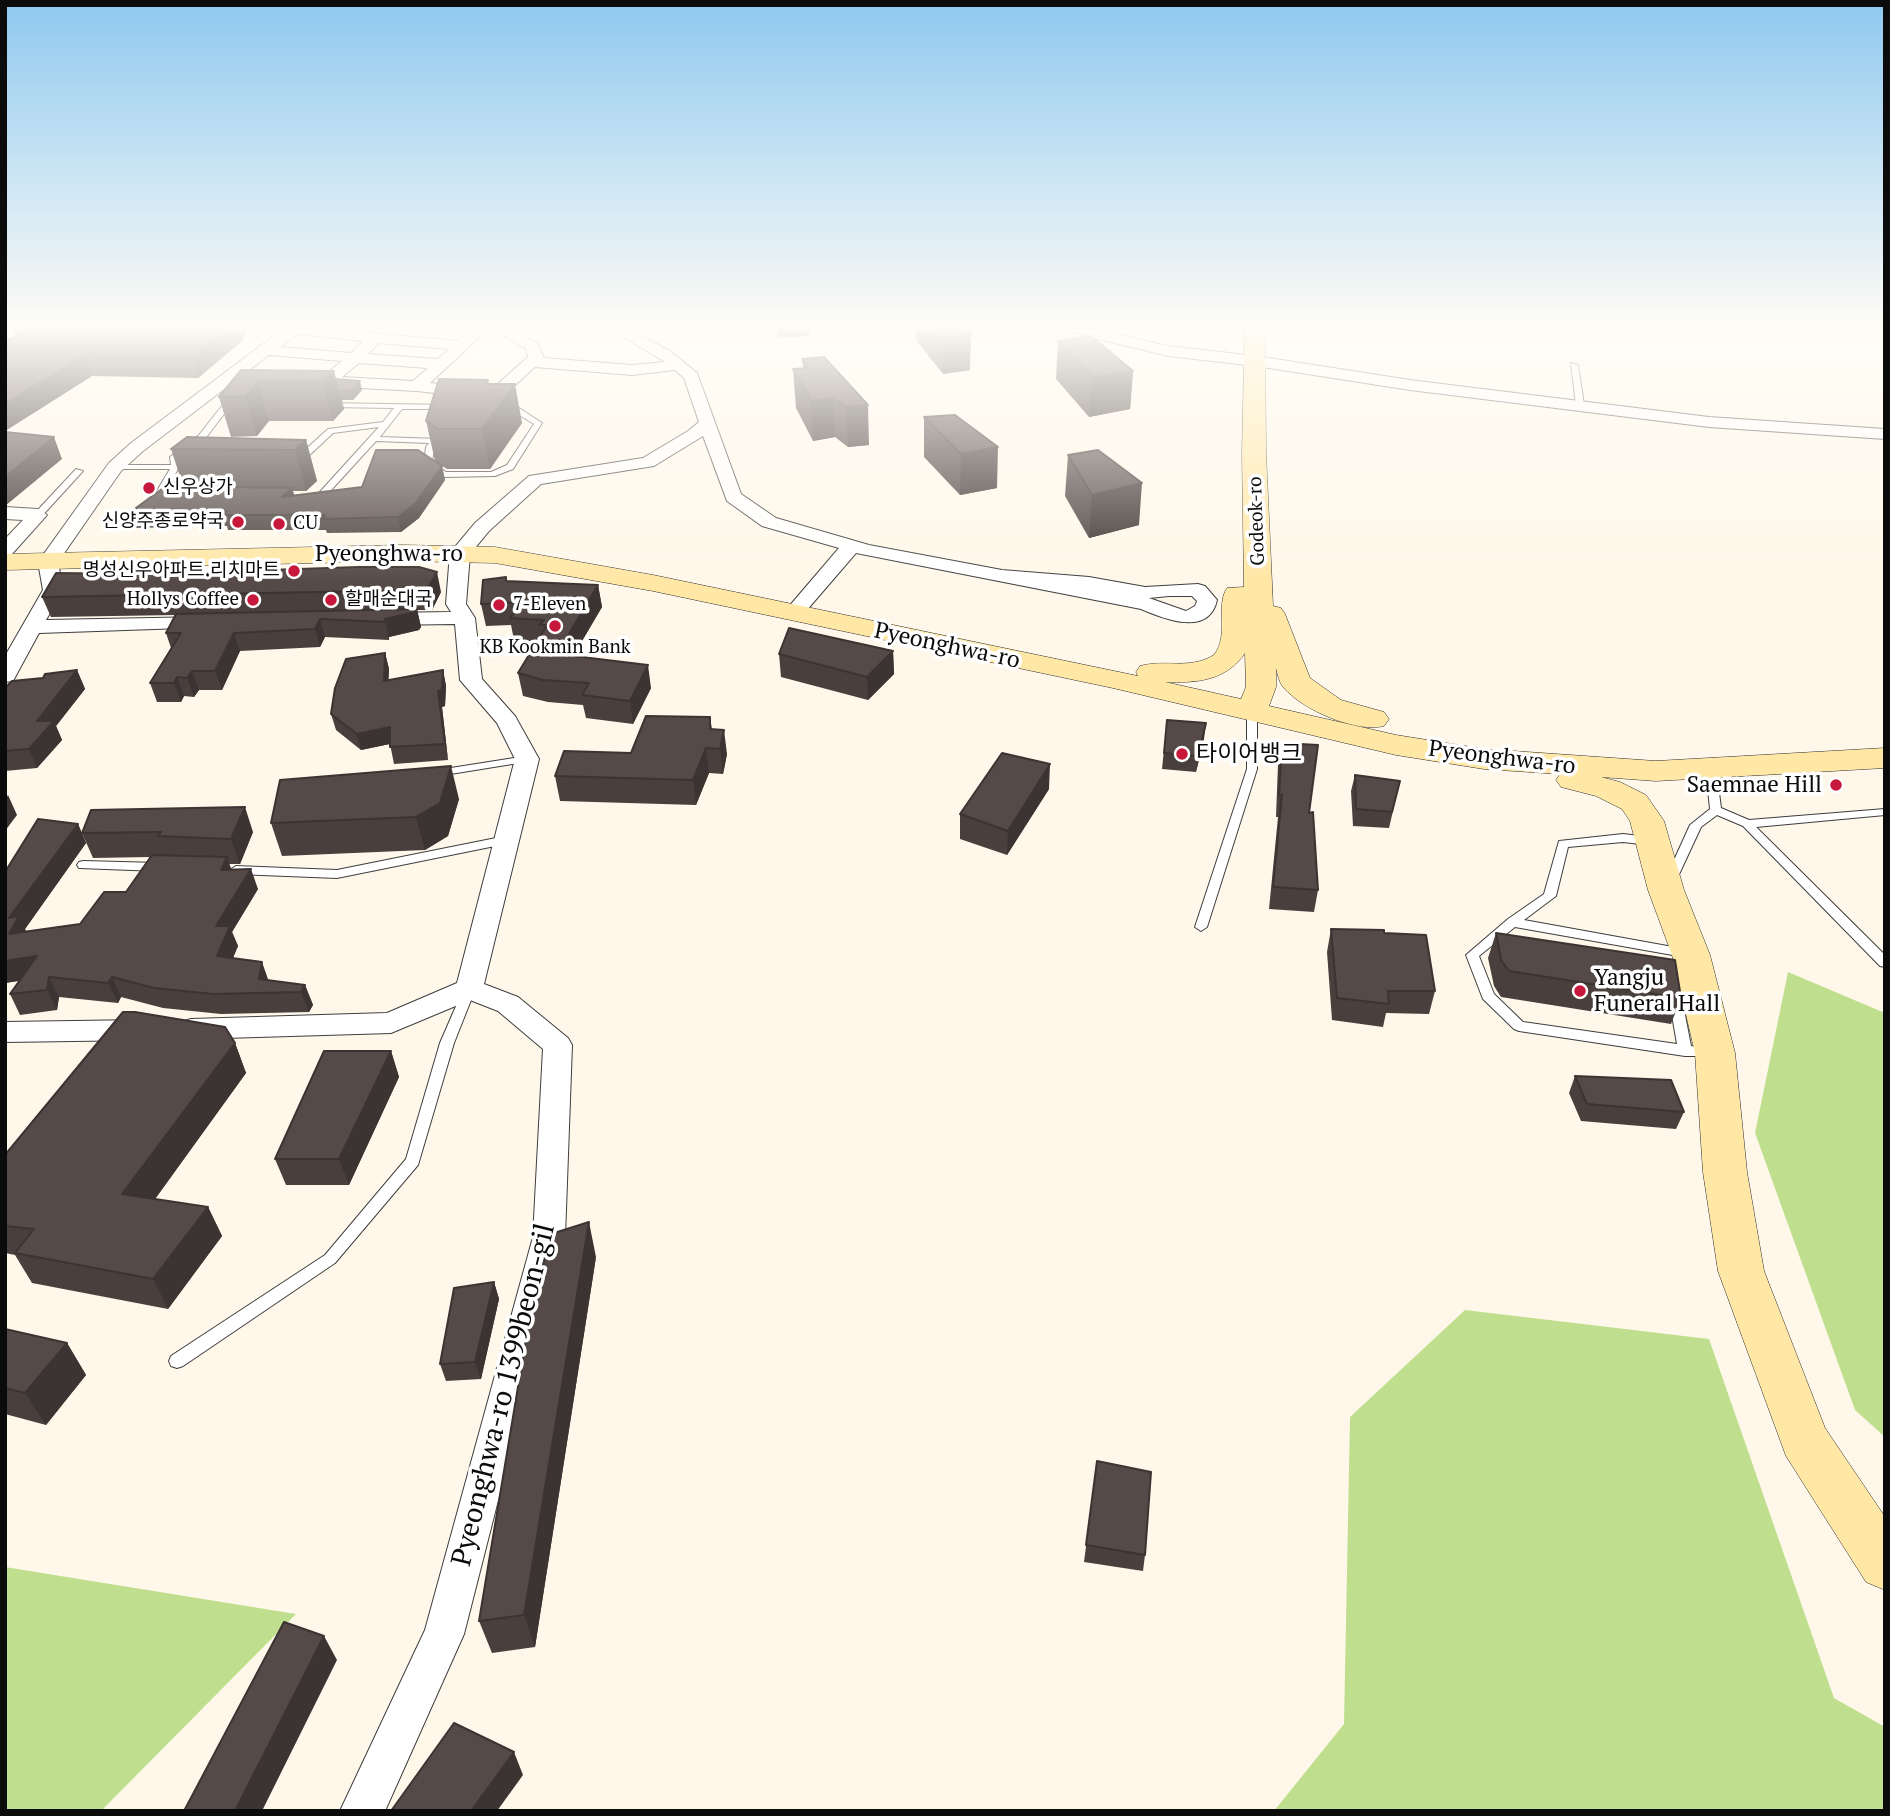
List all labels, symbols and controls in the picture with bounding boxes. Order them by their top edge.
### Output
street label: Godeok-ro [1244,476,1270,566]
place label: 신우상가 [163,477,233,499]
marker: 신우상가 [141,480,157,496]
place label: 신양주종로약국 [102,511,224,533]
place label: CU [293,513,318,535]
marker: 신양주종로약국 [230,514,246,530]
marker: CU [271,516,287,532]
street label: Pyeonghwa-ro [315,540,463,568]
place label: 명성신우아파트.리치마트 [82,560,280,582]
marker: 명성신우아파트.리치마트 [286,563,302,579]
place label: Hollys Coffee [127,589,239,611]
place label: 할매순대국 [345,589,432,611]
marker: Hollys Coffee [245,592,261,608]
marker: 할매순대국 [323,592,339,608]
place label: 7-Eleven [513,594,586,616]
marker: 7-Eleven [491,597,507,613]
street label: Pyeonghwa-ro [872,617,1022,675]
marker: KB Kookmin Bank [547,618,563,634]
place label: KB Kookmin Bank [479,637,631,659]
street label: Pyeonghwa-ro [1427,735,1577,781]
place label: 타이어뱅크 [1196,740,1302,768]
marker: 타이어뱅크 [1174,746,1190,762]
place label: Saemnae Hill [1687,771,1822,799]
marker: Saemnae Hill [1828,777,1844,793]
place label: Yangju Funeral Hall [1594,964,1720,1018]
marker: Yangju Funeral Hall [1572,983,1588,999]
street label: Pyeonghwa-ro 1399beon-gil [445,1220,563,1570]

